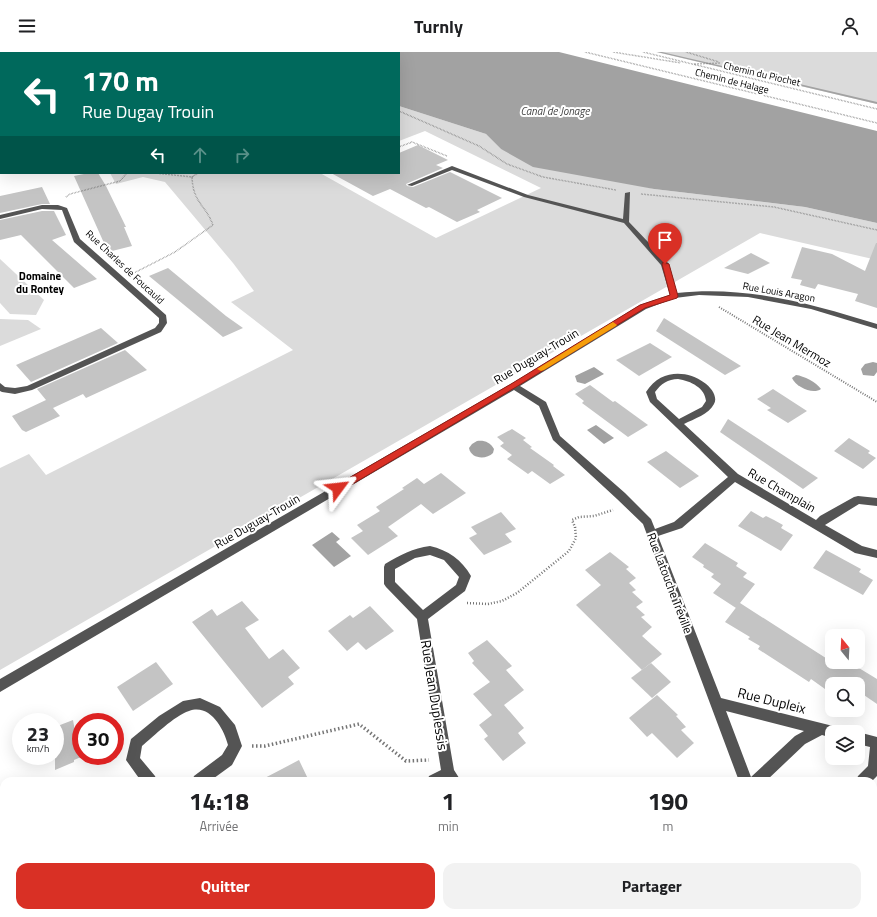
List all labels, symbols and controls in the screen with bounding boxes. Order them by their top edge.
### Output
text: Turnly [414,13,463,40]
icon: menu [16,15,38,37]
icon: person [839,15,861,37]
street label: Chemin du Piochet [722,58,802,90]
text: 170 m [82,59,159,102]
street label: Chemin de Halage [693,65,771,97]
icon: left [16,68,68,120]
text: Rue Dugay Trouin [82,98,214,125]
water label: Canal de Jonage [520,103,591,119]
icon: left [147,144,169,166]
icon: ahead [189,144,211,166]
icon: right [231,144,253,166]
pin [648,223,682,264]
street label: Rue Charles de Foucauld [82,227,168,307]
icon: arrive [654,229,676,251]
district label: Domaine du Rontey [16,268,65,297]
street label: Rue Louis Aragon [742,278,816,306]
street label: Rue Jean Mermoz [749,310,835,372]
street label: Rue Duguay-Trouin [490,323,582,389]
street label: Rue Champlain [745,463,819,517]
position arrow [317,467,359,509]
street label: Rue Duguay-Trouin [211,489,303,553]
street label: Rue Latouche Tréville [642,530,698,636]
north arrow [825,629,865,669]
map controls [825,629,865,765]
street label: Rue Jean Duplessis [416,638,454,752]
button: search [825,677,865,717]
street label: Rue Dupleix [736,681,809,719]
speed limit sign: 30 [72,713,124,765]
text: 23 [27,718,49,749]
button: layers [825,725,865,765]
text: km/h [27,741,49,756]
text: 14:18 [189,783,249,819]
text: 1 [442,783,455,819]
text: 190 [648,783,688,819]
text: Arrivée [200,816,238,836]
text: min [438,816,459,836]
text: m [662,816,673,836]
button: Quitter [16,863,435,909]
button: Partager [443,863,861,909]

